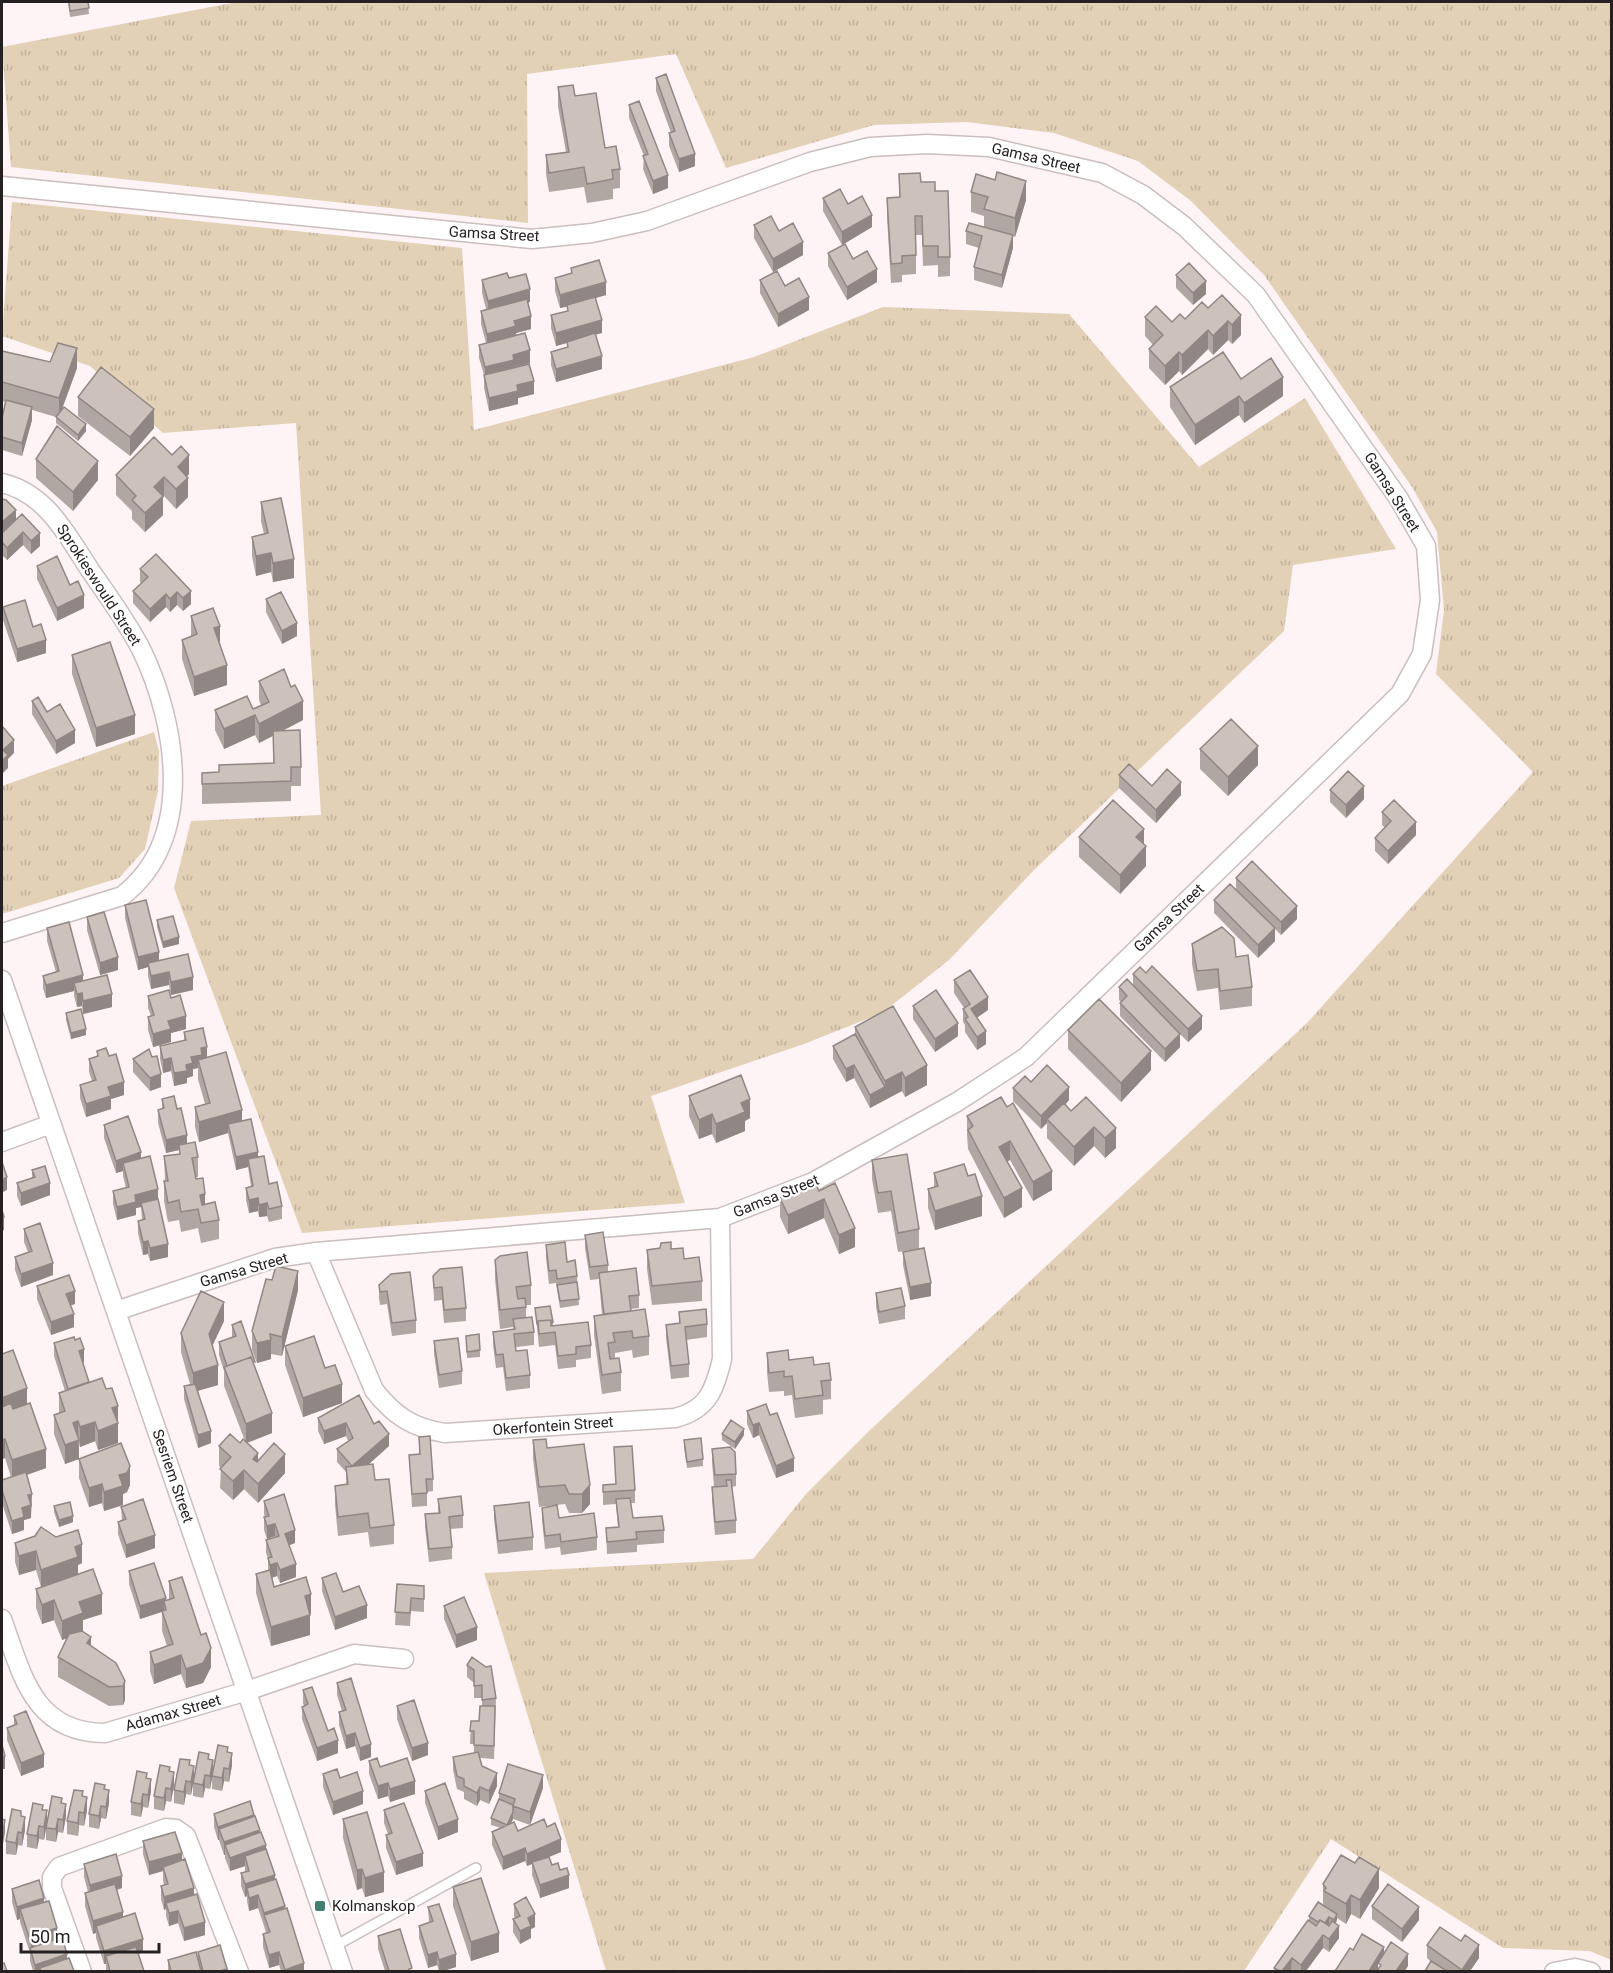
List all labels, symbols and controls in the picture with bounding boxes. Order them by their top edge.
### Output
street label: Gamsa Street [990,139,1082,177]
street label: Gamsa Street [448,223,540,245]
street label: Gamsa Street [1360,449,1424,535]
street label: Sprokieswould Street [53,521,145,649]
street label: Gamsa Street [1130,880,1208,956]
street label: Gamsa Street [731,1171,822,1221]
street label: Gamsa Street [198,1249,290,1291]
street label: Okerfontein Street [492,1413,614,1439]
street label: Sesriem Street [149,1427,197,1525]
street label: Adamax Street [123,1691,223,1735]
place label: Kolmanskop [332,1897,415,1915]
marker: Kolmanskop [313,1899,327,1913]
scale bar [21,1916,159,1954]
text: 50 m [30,1926,70,1947]

